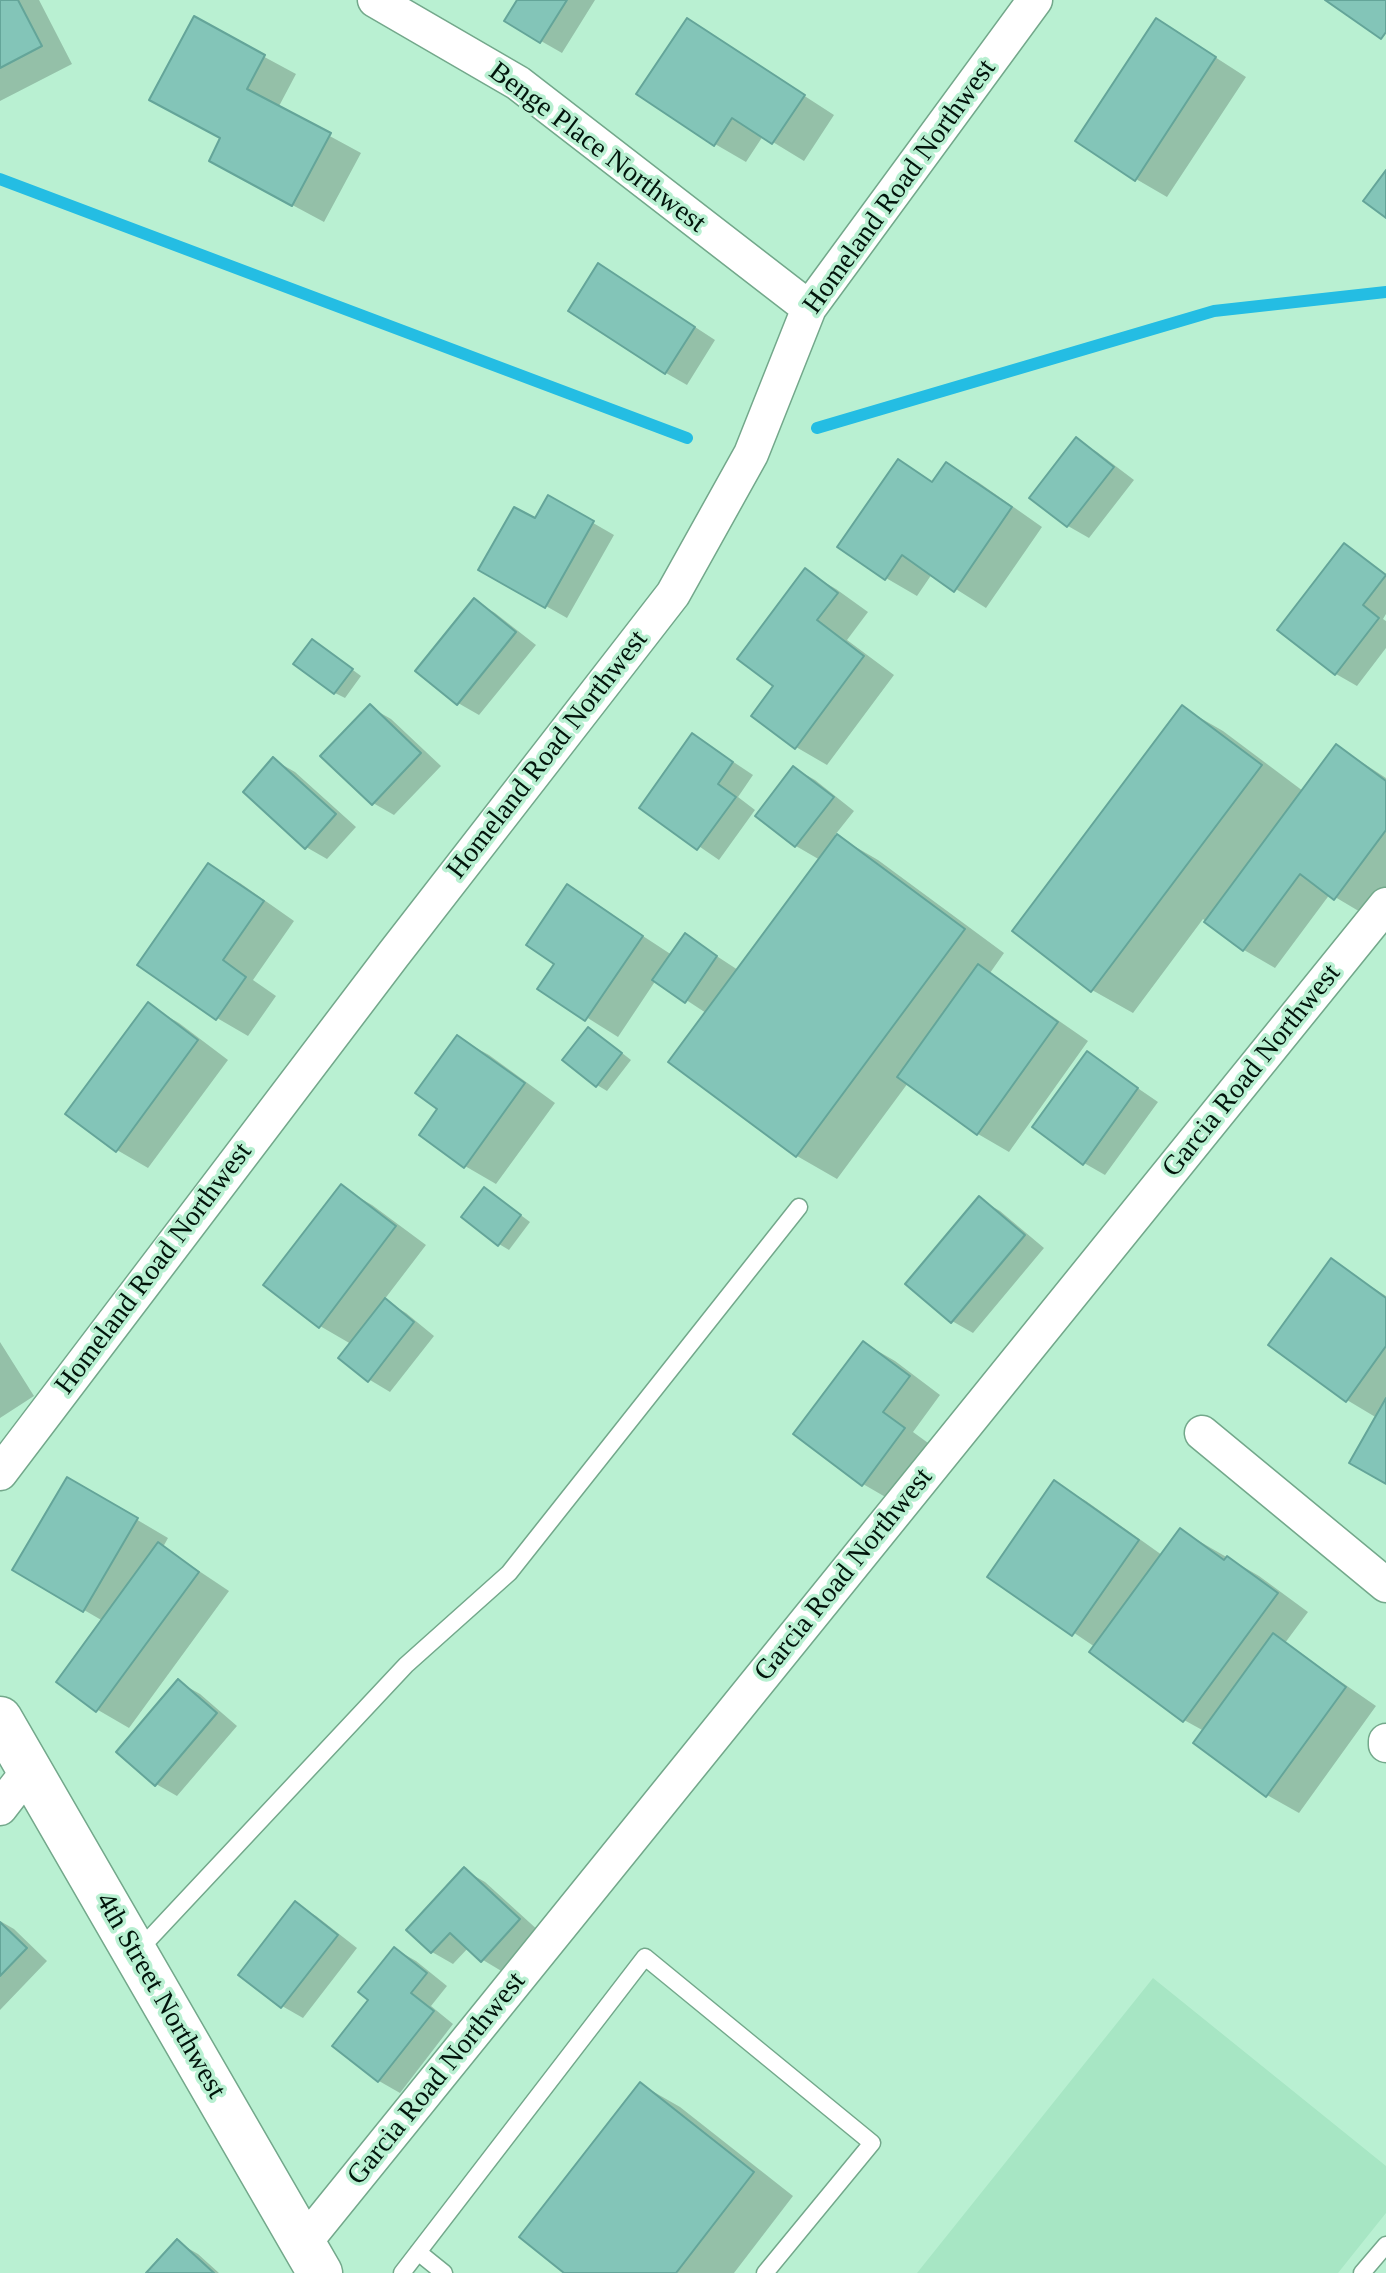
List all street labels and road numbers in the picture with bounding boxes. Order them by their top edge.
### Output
street label: Homeland Road Northwest [796,53,1004,321]
street label: Benge Place Northwest [482,56,712,240]
street label: Homeland Road Northwest [440,624,656,886]
street label: Garcia Road Northwest [1156,958,1348,1184]
street label: Homeland Road Northwest [48,1137,260,1401]
street label: Garcia Road Northwest [748,1462,940,1688]
street label: 4th Street Northwest [88,1887,232,2105]
street label: Garcia Road Northwest [341,1966,533,2192]

